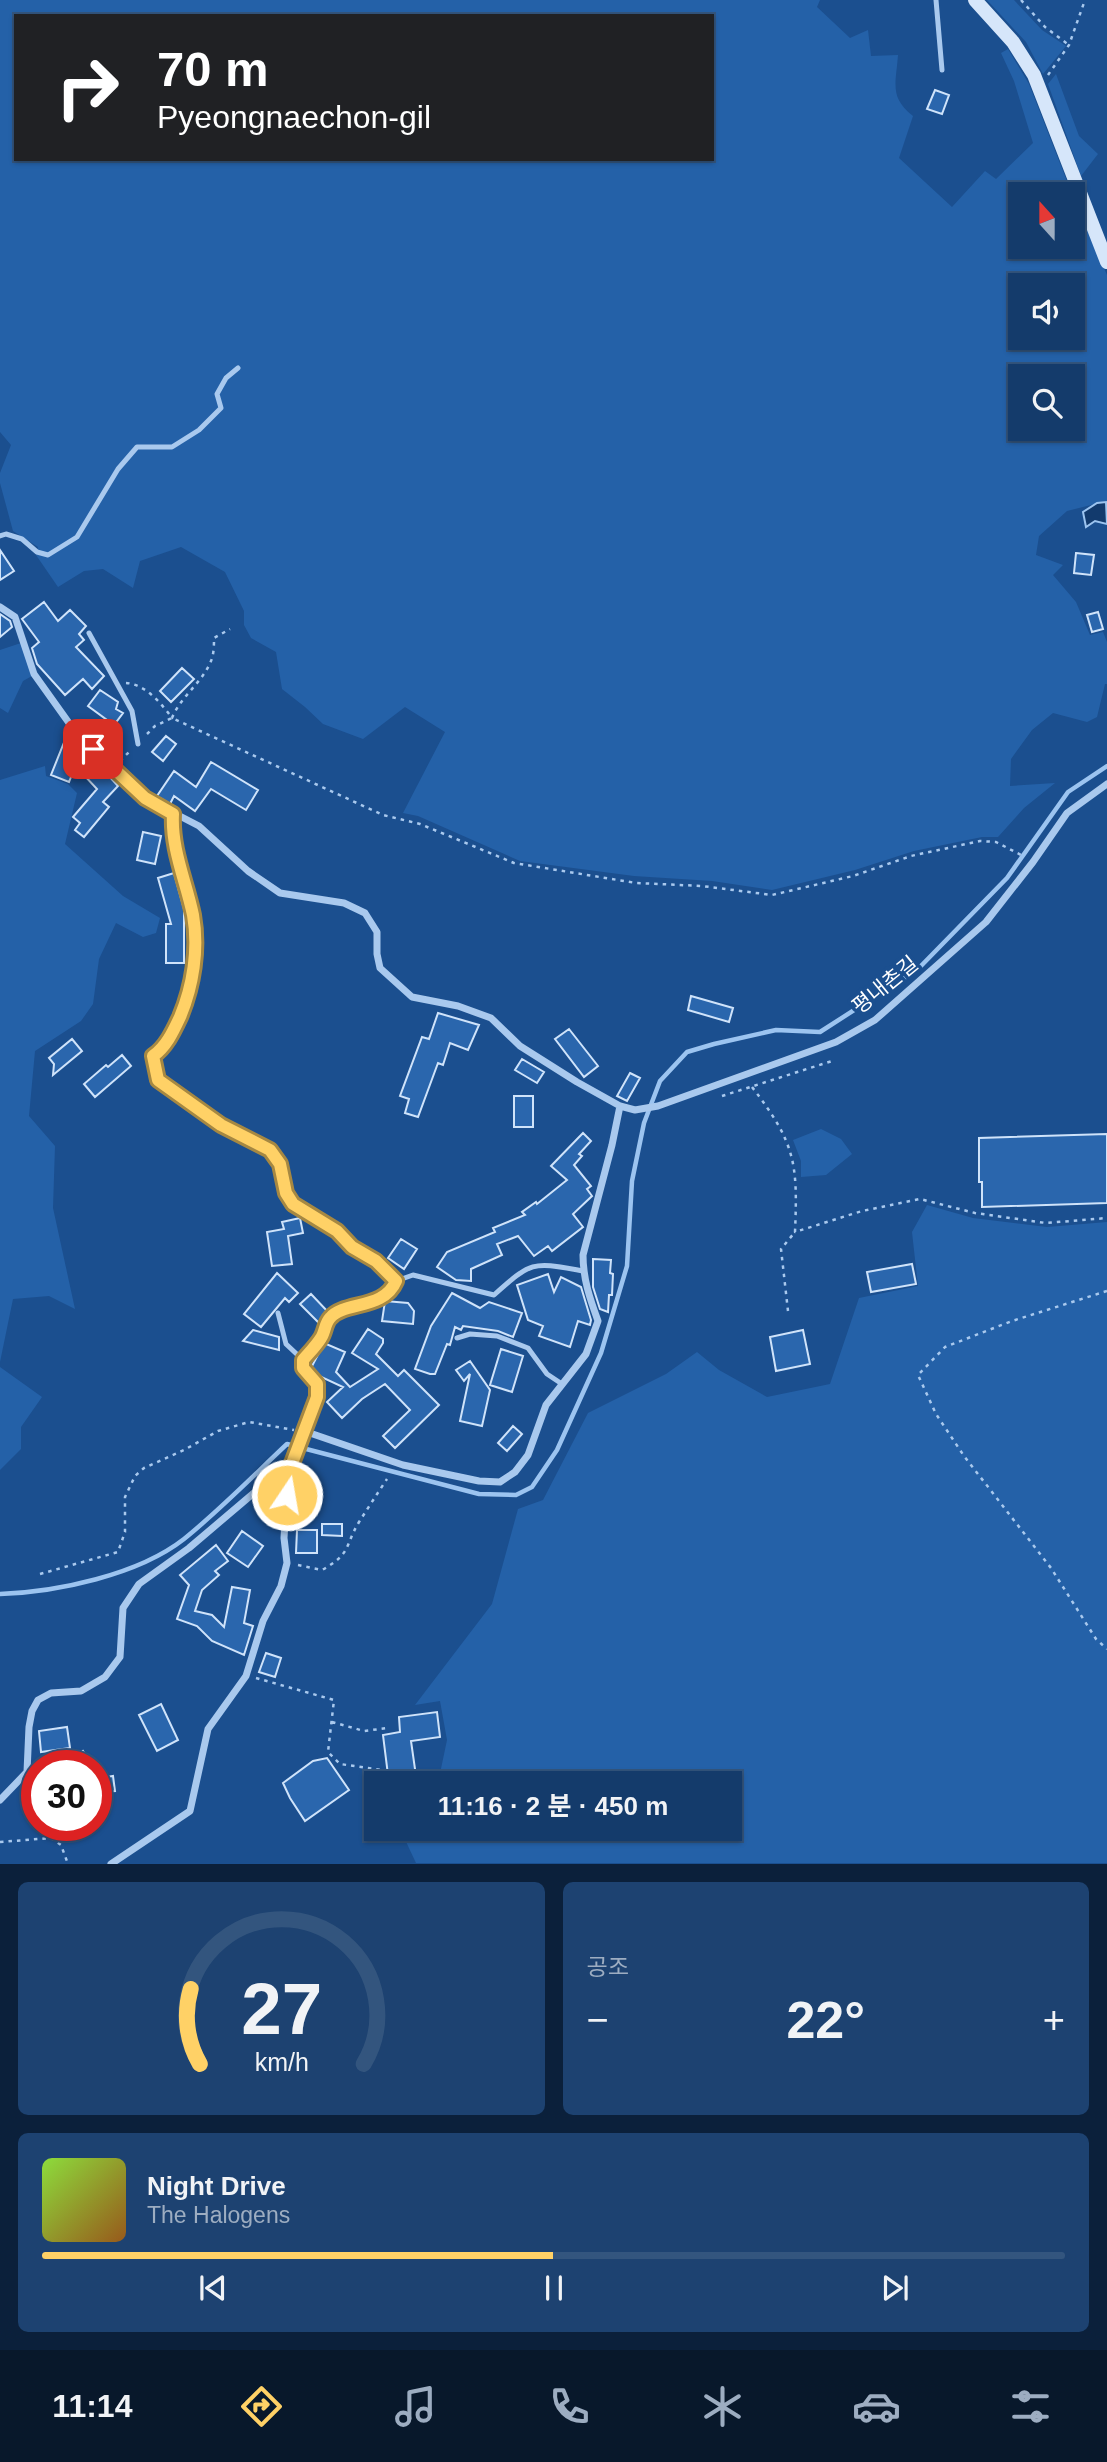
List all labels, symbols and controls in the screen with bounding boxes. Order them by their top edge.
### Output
icon: right [42,42,133,133]
text: 70 m [157,42,269,96]
text: Pyeongnaechon-gil [157,99,431,135]
north arrow [1008,182,1085,259]
map controls [1008,182,1085,441]
button: sound [1008,273,1085,350]
button: search [1008,364,1085,441]
pin [63,719,123,779]
icon: arrive [74,730,112,768]
street label: 평내촌길 [847,951,922,1018]
position arrow [250,1458,324,1532]
speed limit sign: 30 [21,1750,112,1841]
text: 11:16 · 2 분 · 450 m [438,1791,668,1821]
text: 공조 [587,1954,629,1980]
text: 27 [241,1969,322,2050]
text: 22° [786,1991,865,2049]
text: − [587,1999,609,2041]
text: + [1043,1999,1065,2041]
text: km/h [254,2048,308,2076]
text: Night Drive [147,2171,286,2201]
text: The Halogens [147,2202,290,2228]
icon: previous [194,2269,232,2307]
icon: pause [535,2269,573,2307]
icon: next [876,2269,914,2307]
icon: directions [237,2382,286,2431]
icon: music [391,2382,440,2431]
icon: phone [545,2382,594,2431]
icon: climate [698,2382,747,2431]
icon: car [852,2382,901,2431]
icon: filters [1006,2382,1055,2431]
text: 11:14 [52,2388,132,2424]

